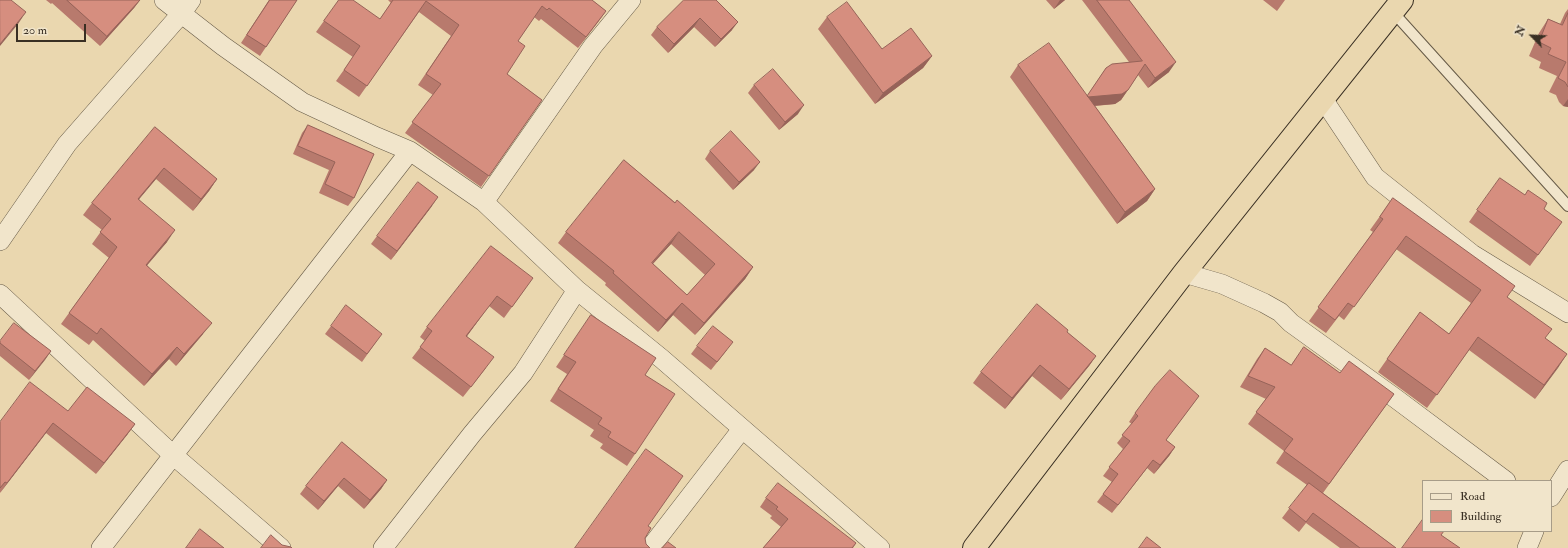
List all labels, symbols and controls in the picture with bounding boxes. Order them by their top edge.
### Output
scale bar [18,16,88,42]
north arrow [1512,16,1552,56]
text: 20 m [23,23,47,38]
text: N [1513,24,1529,38]
legend [1422,480,1552,532]
text: Road [1460,489,1485,504]
text: Building [1460,509,1501,524]

